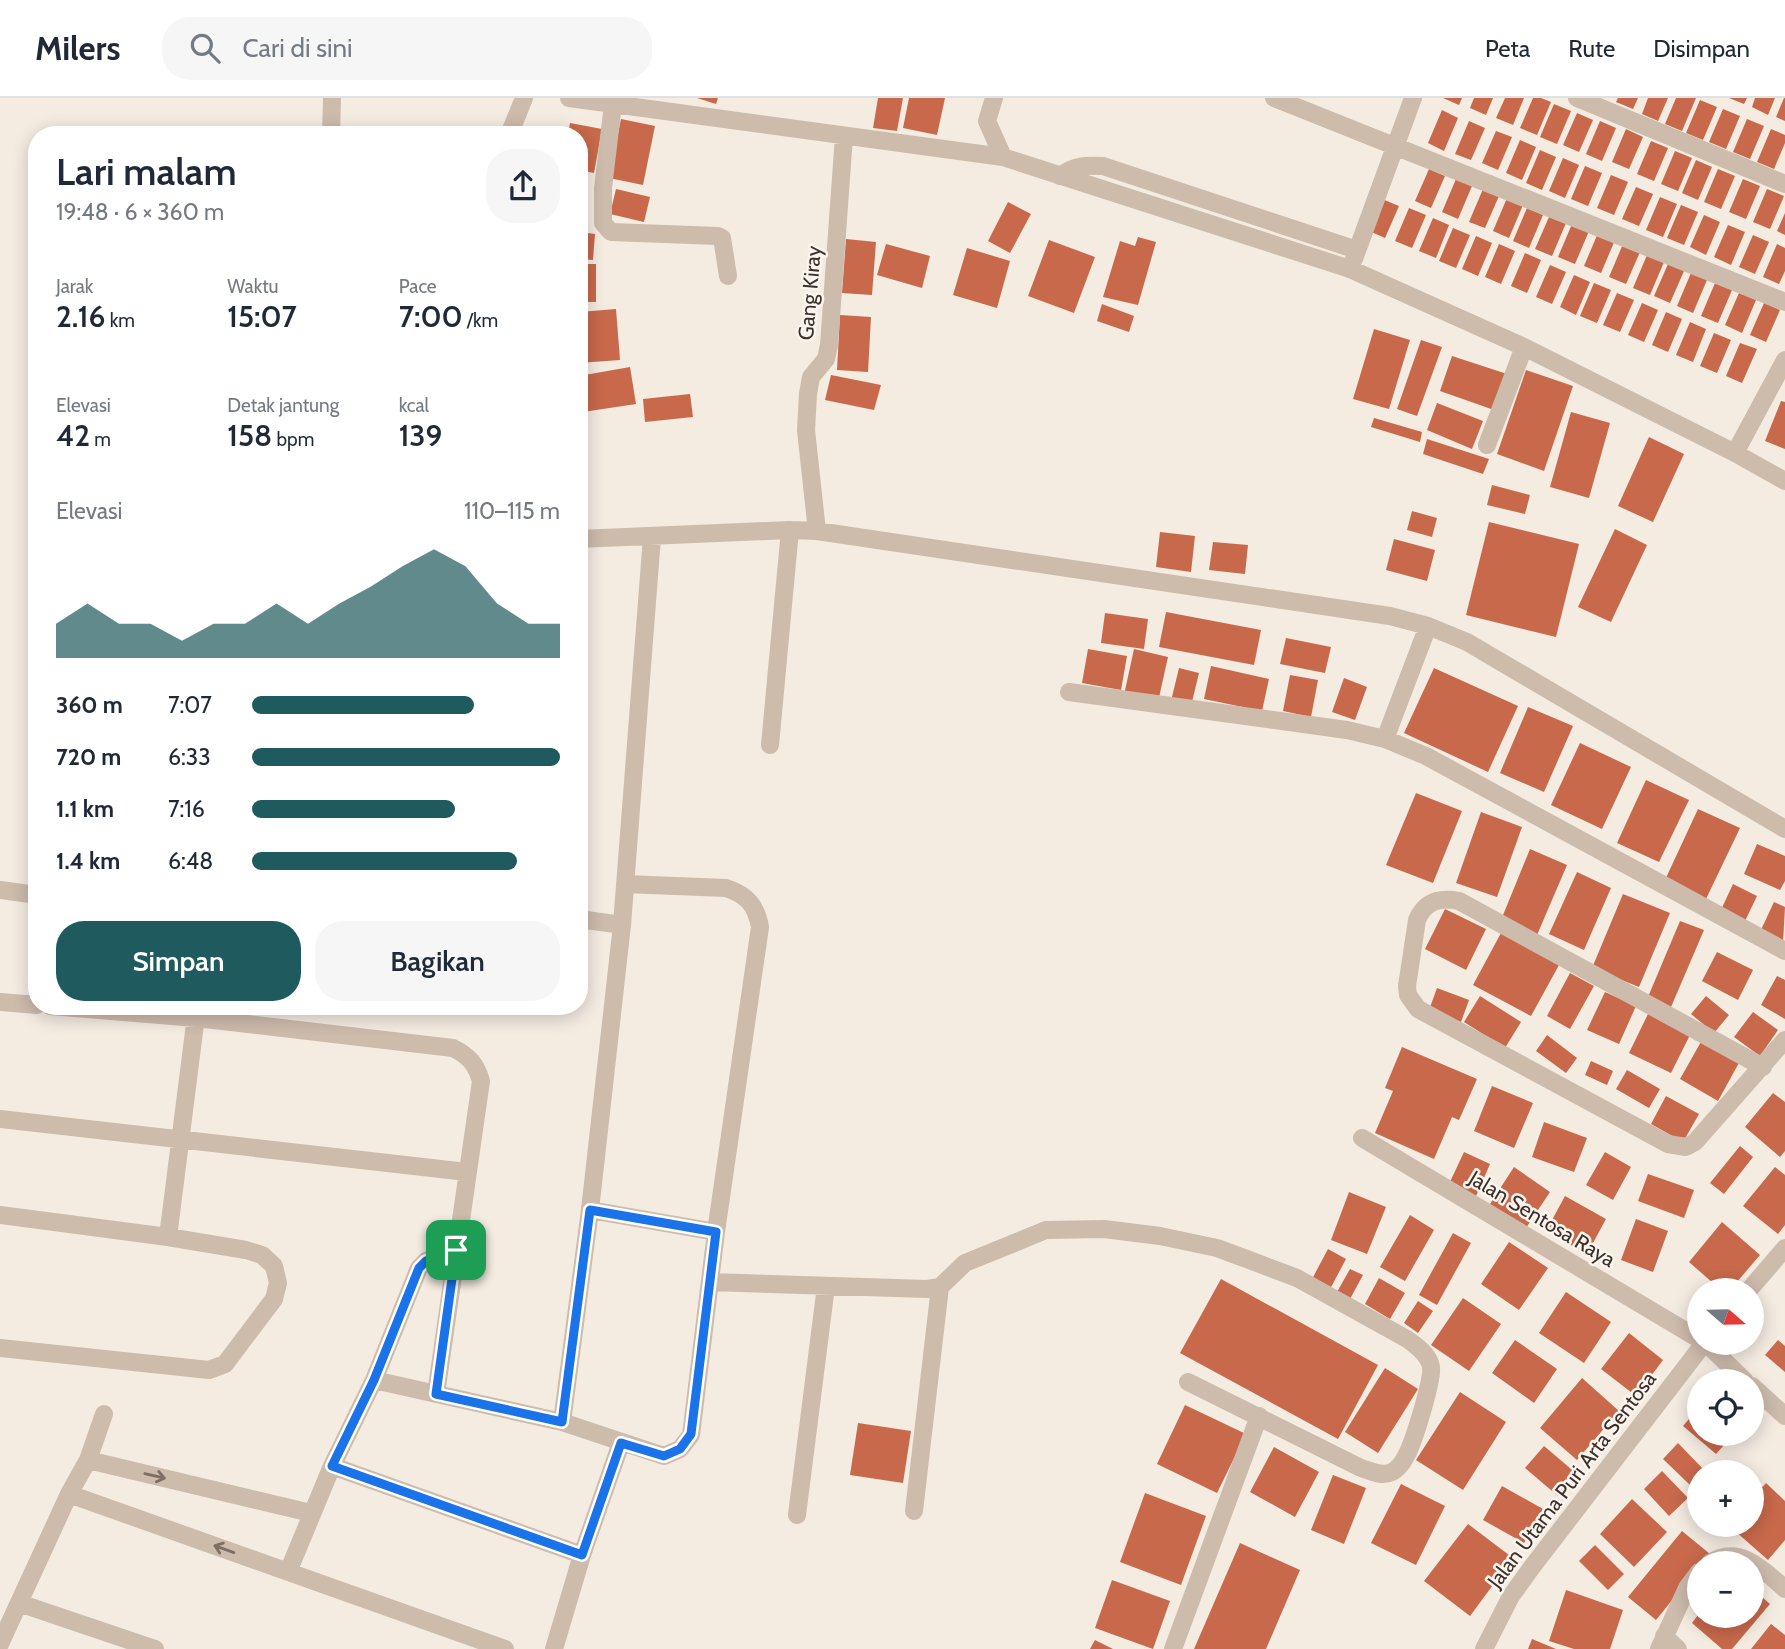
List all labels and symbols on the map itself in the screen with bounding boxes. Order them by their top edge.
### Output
street label: Gang Kiray [793,244,826,341]
street label: Jalan Sentosa Raya [1464,1165,1620,1272]
pin [426,1220,486,1280]
north arrow [1687,1278,1764,1354]
street label: Jalan Utama Puri Arta Sentosa [1482,1367,1661,1594]
one-way arrow [143,1470,165,1483]
one-way arrow [214,1542,236,1554]

